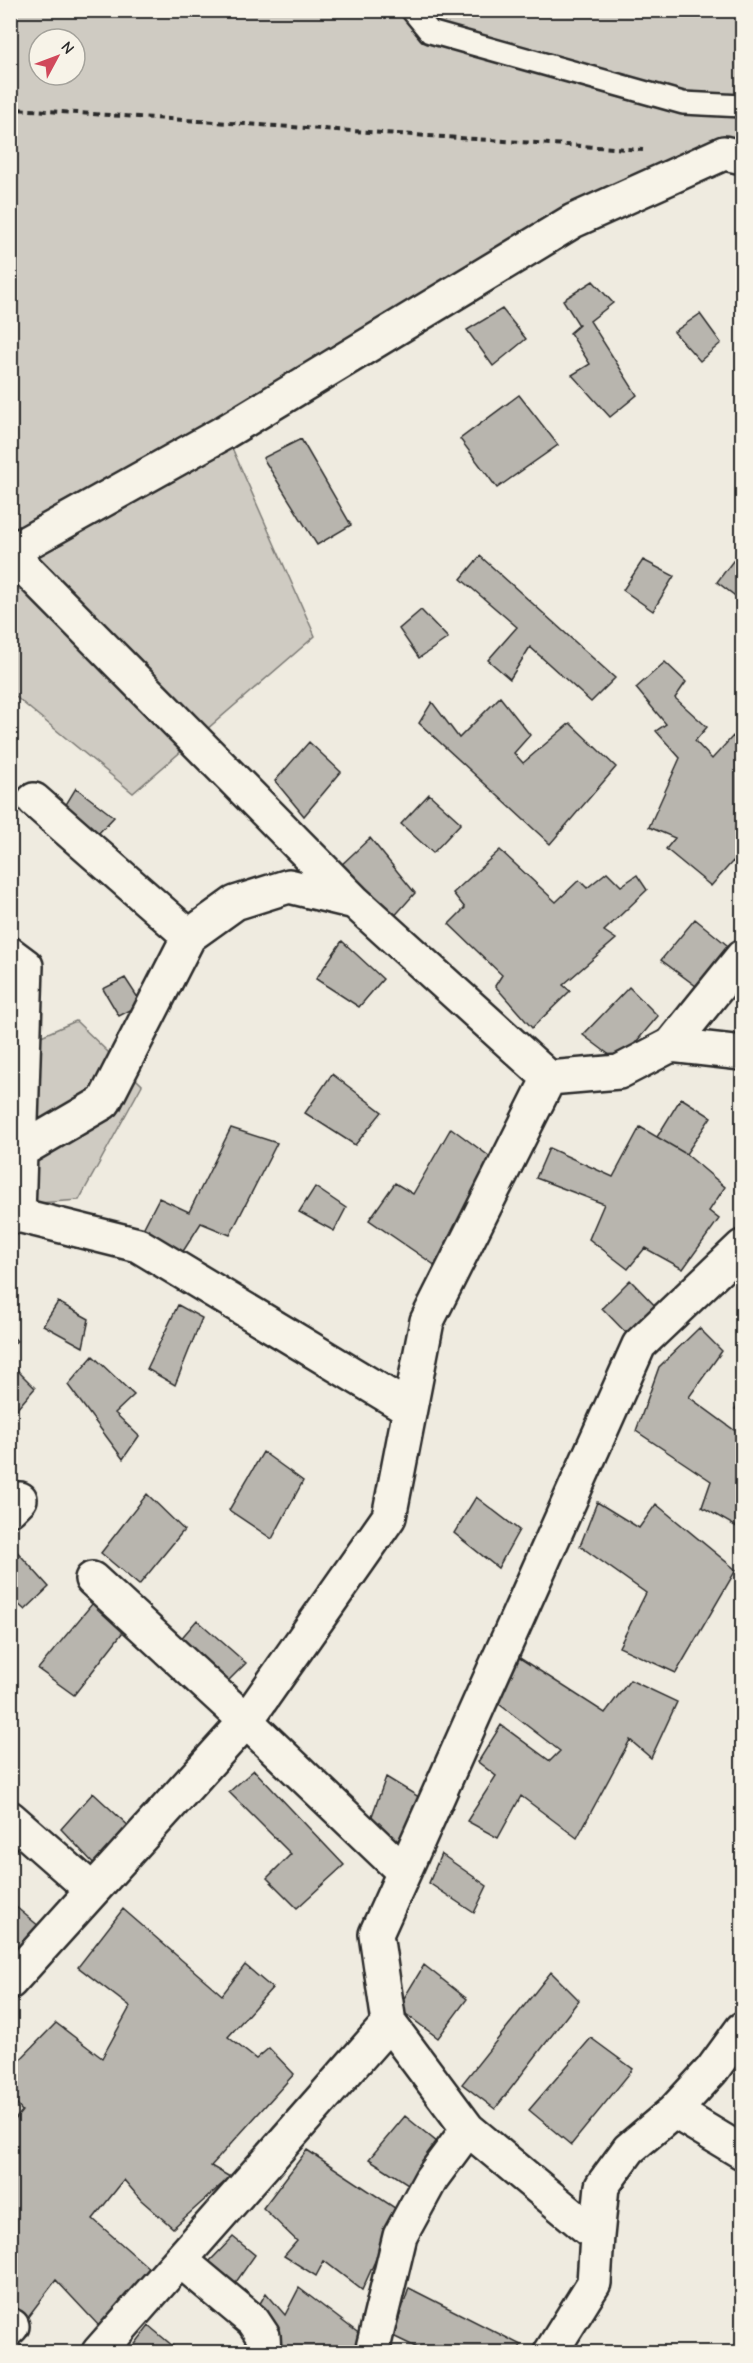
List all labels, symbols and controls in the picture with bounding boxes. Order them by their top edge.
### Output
north arrow [27,27,87,87]
text: N [57,38,78,58]

